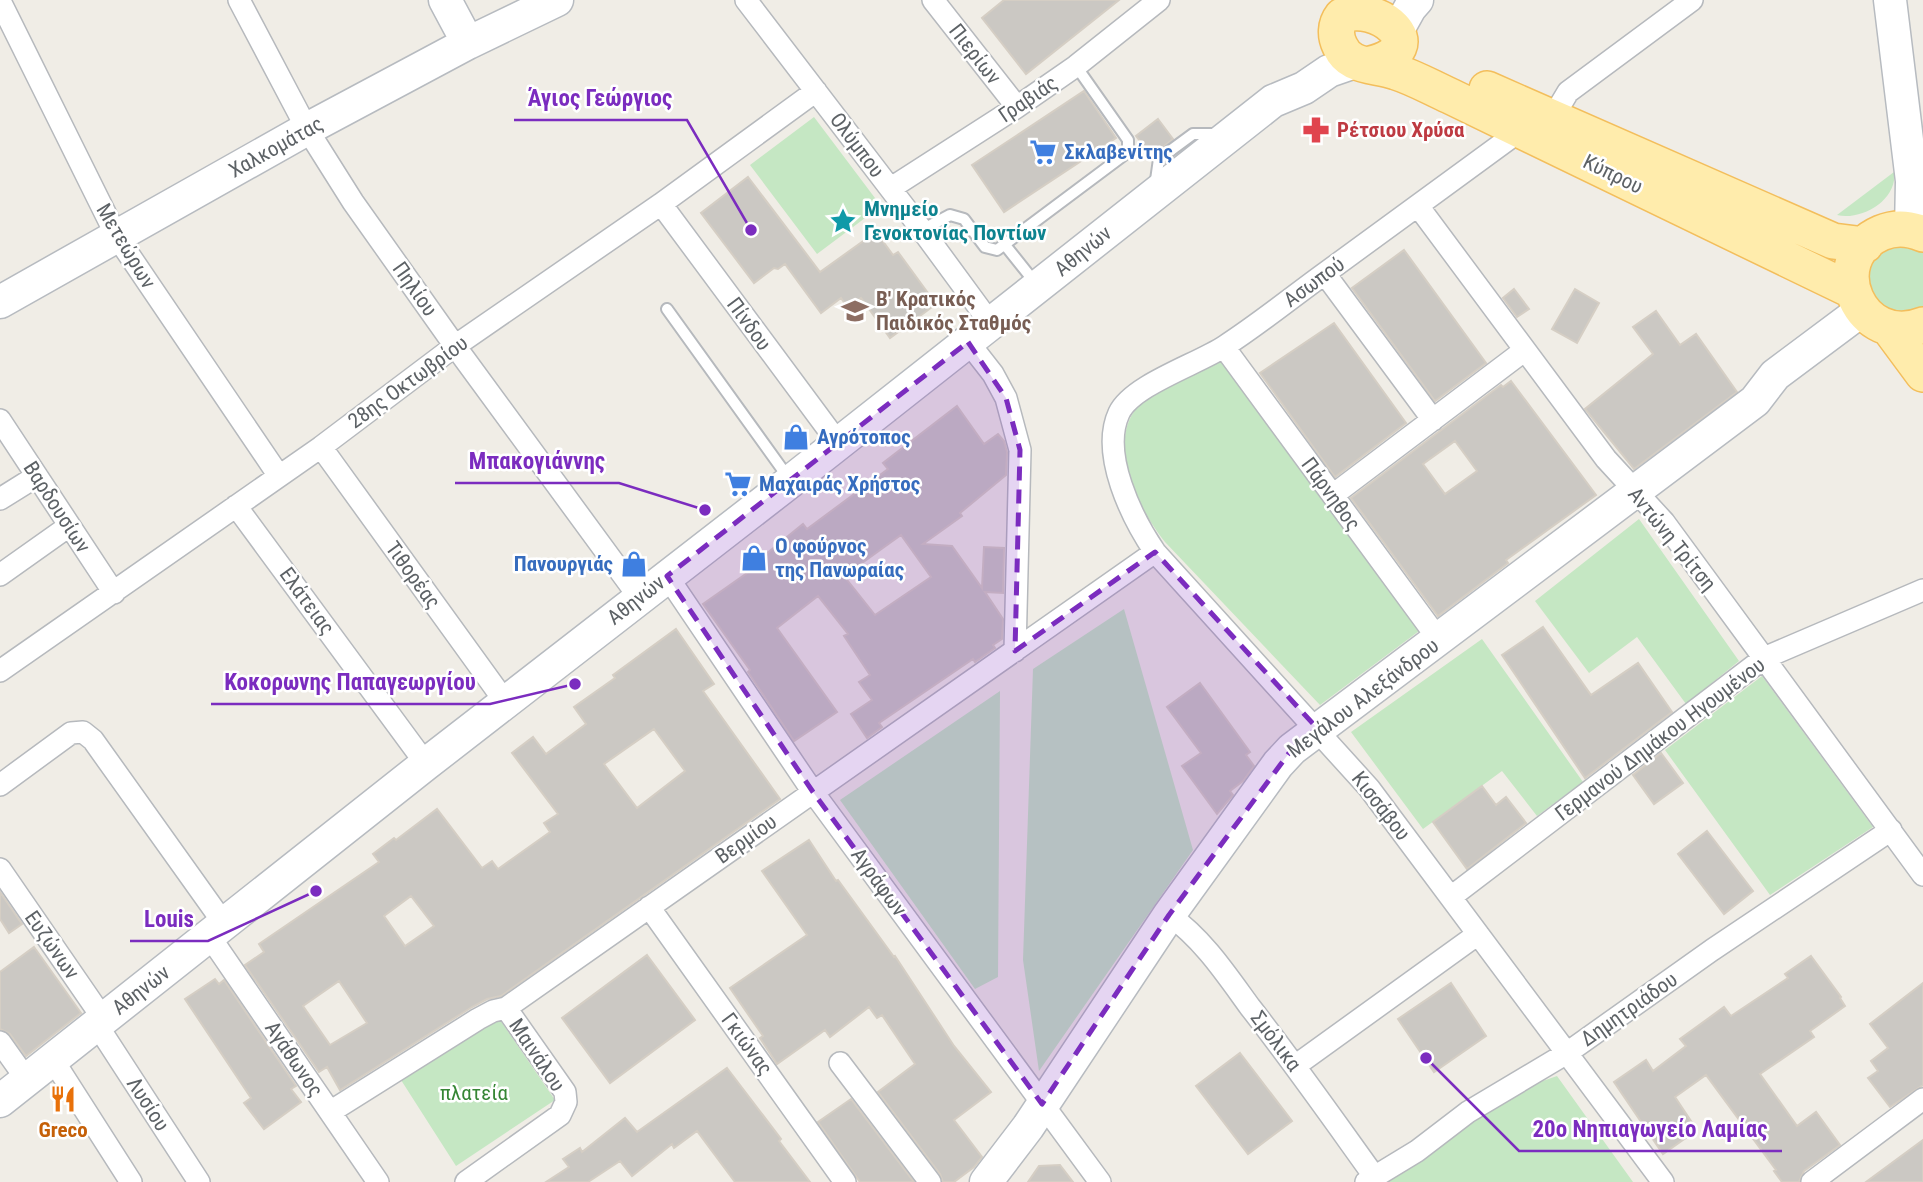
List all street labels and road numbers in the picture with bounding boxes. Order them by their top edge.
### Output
street label: Πιερίων [944,19,1006,89]
street label: Γραβιάς [994,71,1062,127]
street label: Ολύμπου [825,108,889,182]
street label: Χαλκομάτας [225,111,327,183]
street label: Κύπρου [1579,149,1647,199]
street label: Μετεώρων [91,199,161,293]
street label: Αθηνών [1050,221,1116,281]
street label: Ασωπού [1279,252,1349,312]
street label: Πηλίου [388,257,442,321]
street label: Πίνδου [722,293,776,355]
street label: 28ης Οκτωβρίου [344,331,472,433]
street label: Πάρνηθος [1297,453,1365,535]
street label: Βαρδουσίων [19,457,95,557]
street label: Αντώνη Τρίτση [1623,482,1721,596]
street label: Τιθορέας [381,537,445,613]
street label: Ελάτειας [275,563,339,639]
street label: Αθηνών [603,570,669,630]
street label: Μεγάλου Αλεξάνδρου [1283,633,1443,763]
street label: Γερμανού Δημάκου Ηγουμένου [1551,652,1769,826]
street label: Κισσάβου [1347,767,1415,845]
street label: Βερμίου [711,809,781,869]
street label: Αγράφων [846,843,912,921]
street label: Ευζώνων [20,906,84,984]
street label: Αθηνών [108,960,174,1020]
street label: Δημητριάδου [1576,967,1682,1051]
street label: Σμόλικα [1246,1006,1307,1076]
street label: Γκιώνας [716,1008,778,1080]
street label: Μαινάλου [504,1014,570,1096]
street label: Αγάθωνος [260,1017,328,1101]
street label: Λυσίου [122,1073,174,1135]

